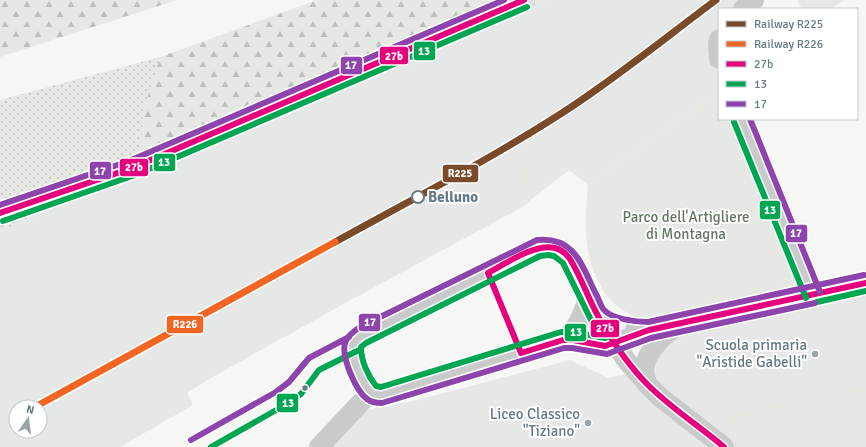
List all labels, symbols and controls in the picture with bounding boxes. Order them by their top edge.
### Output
legend [718,8,858,120]
text: Railway R225 [754,17,823,32]
text: Railway R226 [754,37,823,52]
line badge: 13 [413,41,436,61]
text: 13 [418,45,430,58]
line badge: 27b [379,46,409,65]
text: 27b [385,50,403,63]
line badge: 17 [340,56,363,75]
text: 27b [754,57,773,72]
text: 17 [345,59,357,72]
text: 13 [754,77,767,92]
text: 17 [754,97,767,112]
line badge: 13 [153,153,176,172]
text: 13 [158,156,170,169]
line badge: 27b [119,158,149,177]
line badge: 17 [89,161,112,180]
text: 27b [125,161,143,174]
line badge: R225 [442,164,479,183]
text: 17 [94,165,106,178]
text: R225 [448,167,472,180]
place label: Belluno [428,188,478,206]
marker: Belluno [411,190,425,204]
line badge: 13 [759,200,781,220]
text: 13 [764,204,776,217]
park label: Parco dell'Artigliere di Montagna [623,208,749,243]
line badge: 17 [785,224,808,243]
text: 17 [790,227,802,240]
line badge: 17 [358,313,381,332]
line badge: R226 [166,315,204,334]
text: 17 [364,316,376,329]
text: R226 [173,318,197,331]
line badge: 27b [590,319,620,338]
text: 27b [596,322,614,335]
line badge: 13 [564,323,587,342]
text: 13 [570,326,582,339]
place label: Scuola primaria "Aristide Gabelli" [696,336,807,371]
marker: Scuola primaria "Aristide Gabelli" [810,349,820,359]
unlabelled marker [300,383,310,393]
line badge: 13 [276,393,299,413]
text: 13 [282,397,294,410]
north arrow [8,399,48,439]
text: N [25,403,36,417]
place label: Liceo Classico "Tiziano" [490,405,580,440]
marker: Liceo Classico "Tiziano" [583,418,593,428]

